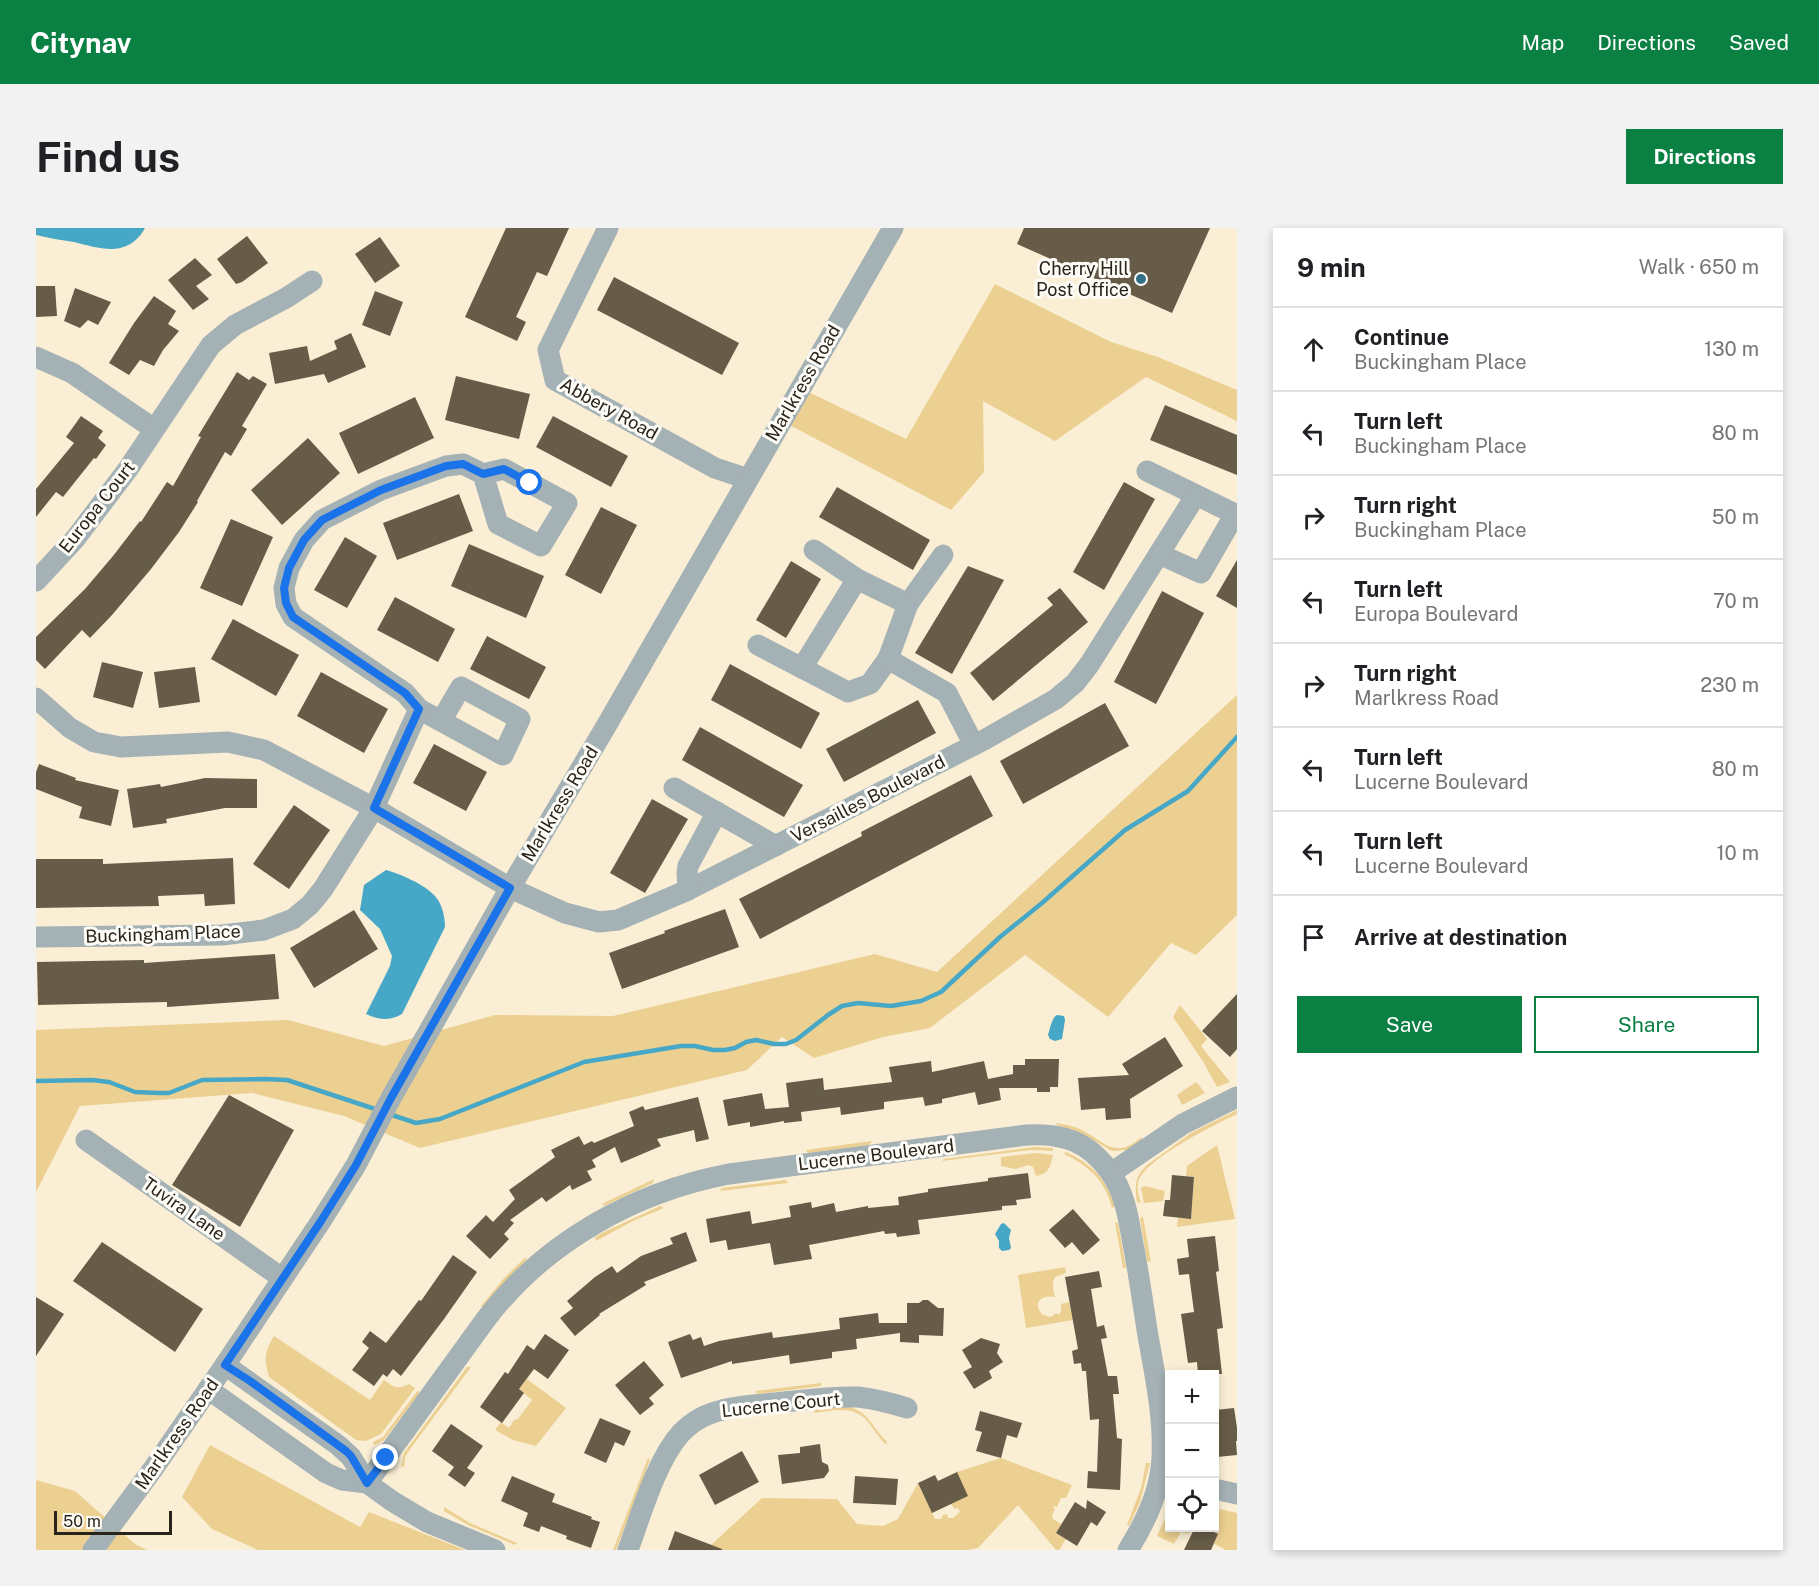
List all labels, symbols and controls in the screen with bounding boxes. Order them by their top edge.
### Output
text: Citynav [30,26,131,59]
text: Map [1522,30,1564,55]
text: Directions [1597,30,1696,55]
text: Saved [1729,30,1789,55]
button: Directions [1626,129,1783,184]
text: Find us [36,132,180,181]
text: 9 min [1297,252,1366,283]
text: Walk · 650 m [1639,255,1759,279]
place label: Cherry Hill Post Office [1036,258,1129,300]
marker: Cherry Hill Post Office [1134,272,1148,286]
street label: Marlkress Road [761,321,844,445]
text: Continue [1354,324,1449,350]
icon: ahead [1297,333,1330,366]
text: 130 m [1704,337,1759,361]
text: Buckingham Place [1354,350,1527,374]
street label: Abbery Road [557,373,662,444]
text: Turn left [1354,408,1443,434]
icon: left [1297,417,1330,450]
text: 80 m [1712,421,1759,445]
text: Buckingham Place [1354,434,1527,458]
street label: Europa Court [54,457,139,557]
route start [516,469,542,495]
text: Turn right [1354,492,1457,518]
icon: right [1297,501,1330,534]
text: 50 m [1712,505,1759,529]
text: Buckingham Place [1354,518,1527,542]
text: Turn left [1354,576,1443,602]
icon: left [1297,585,1330,618]
text: 70 m [1713,589,1759,613]
text: Europa Boulevard [1354,602,1518,626]
text: Turn right [1354,660,1457,686]
icon: right [1297,669,1330,702]
text: 230 m [1700,673,1759,697]
text: Marlkress Road [1354,686,1499,710]
street label: Marlkress Road [517,742,602,865]
text: Turn left [1354,744,1443,770]
street label: Versailles Boulevard [787,751,948,847]
icon: left [1297,753,1330,786]
text: 80 m [1712,757,1759,781]
text: Lucerne Boulevard [1354,770,1528,794]
text: Turn left [1354,828,1443,854]
icon: left [1297,837,1330,870]
text: 10 m [1716,841,1759,865]
text: Lucerne Boulevard [1354,854,1528,878]
street label: Buckingham Place [85,920,241,947]
icon: arrive [1297,921,1330,954]
text: Arrive at destination [1354,924,1567,950]
button: Save [1297,996,1522,1053]
button: Share [1534,996,1759,1053]
street label: Lucerne Boulevard [797,1135,955,1174]
street label: Tuvira Lane [139,1173,229,1245]
map controls [1165,1370,1219,1532]
button: + [1165,1370,1219,1424]
street label: Marlkress Road [131,1374,223,1493]
street label: Lucerne Court [720,1388,841,1421]
button: − [1165,1424,1219,1478]
route end [372,1444,398,1470]
button: locate [1165,1478,1219,1532]
scale bar [54,1508,172,1536]
text: 50 m [63,1512,101,1531]

